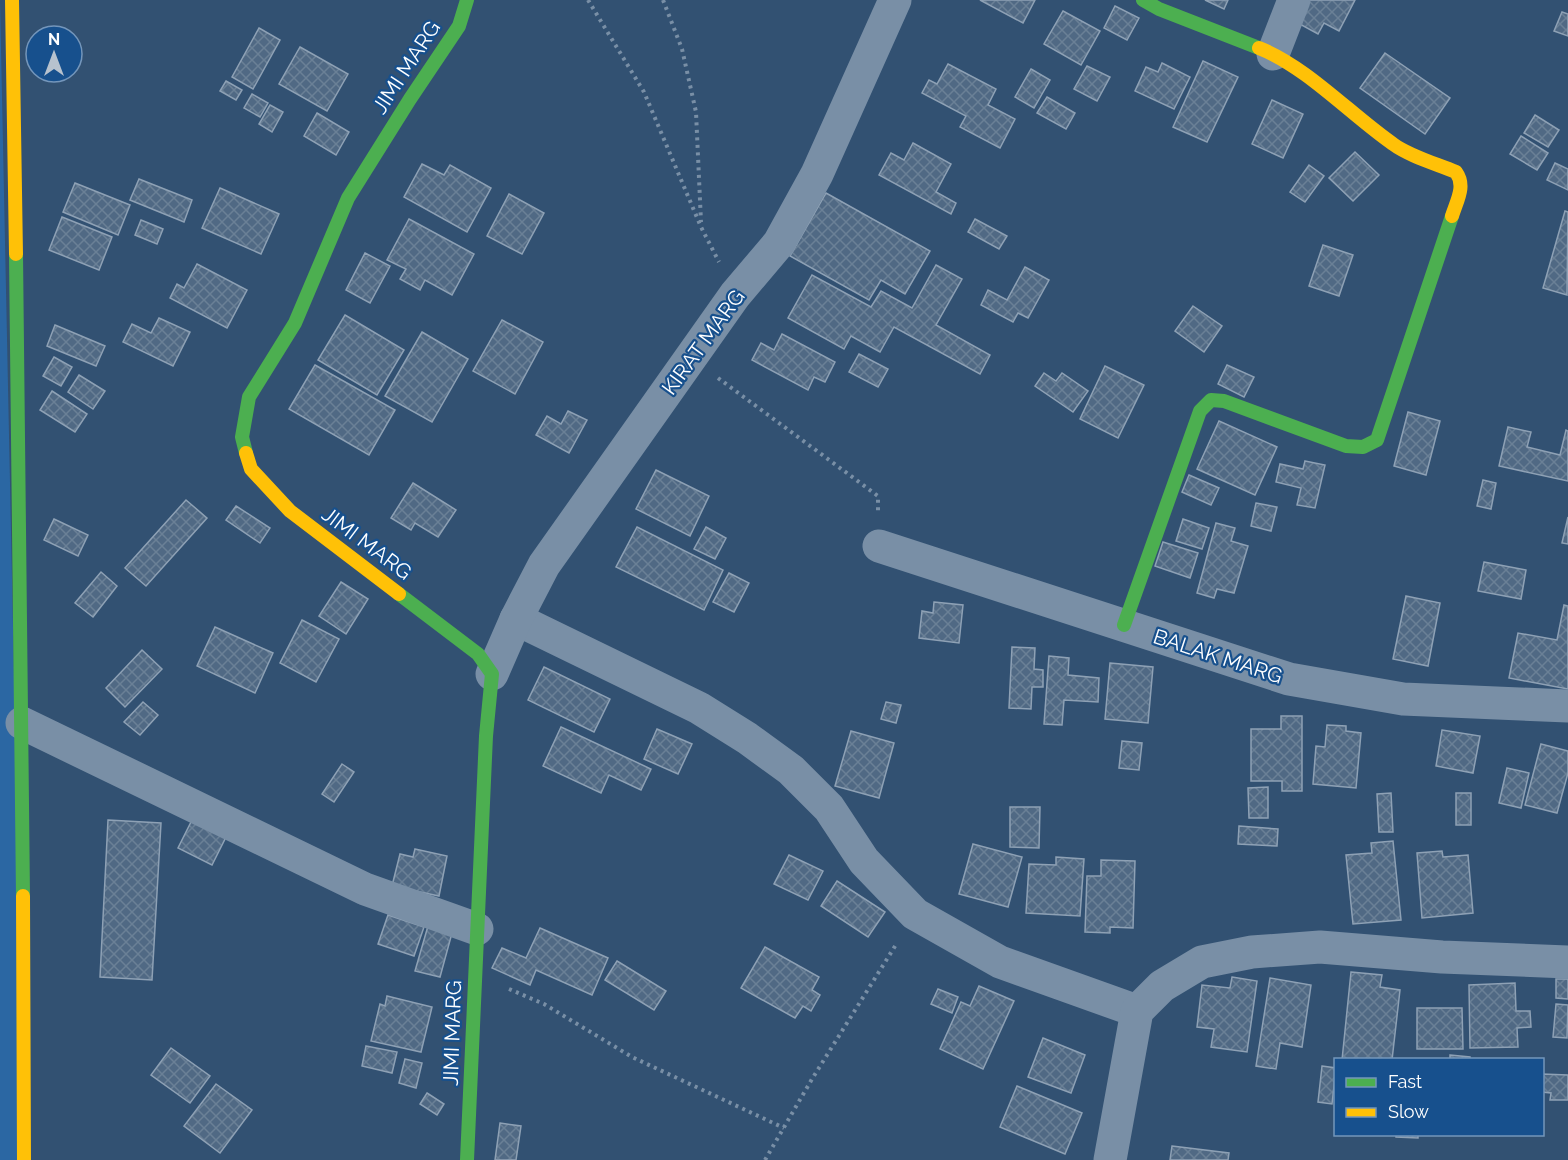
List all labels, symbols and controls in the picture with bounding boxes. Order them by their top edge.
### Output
street label: JIMI MARG [367,16,445,118]
north arrow [24,24,84,84]
text: N [48,30,60,49]
street label: KIRAT MARG [656,284,750,400]
street label: JIMI MARG [317,501,417,585]
street label: BALAK MARG [1150,623,1286,689]
street label: JIMI MARG [438,980,466,1086]
legend [1334,1058,1544,1136]
text: Fast [1388,1071,1422,1092]
text: Slow [1388,1101,1429,1122]

